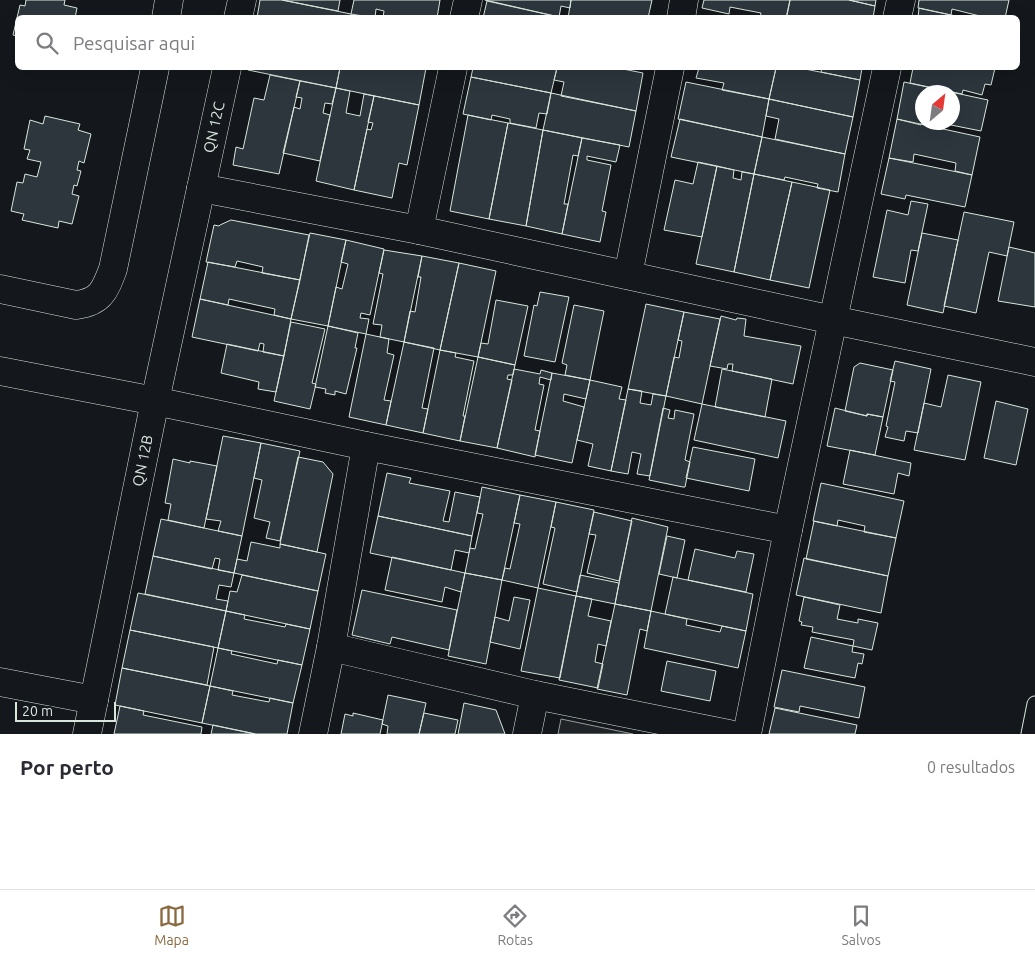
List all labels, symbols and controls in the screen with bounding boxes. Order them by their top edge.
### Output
search box [15,15,1020,70]
icon: search [33,29,61,57]
text: Pesquisar aqui [73,32,195,54]
north arrow [915,85,960,130]
street label: QN 12C [200,100,228,154]
street label: QN 12B [129,433,156,488]
scale bar [15,699,116,722]
text: 20 m [22,703,53,719]
text: Por perto [20,755,114,779]
text: 0 resultados [927,758,1015,776]
tab: Mapa [154,902,189,948]
tab: Rotas [497,902,533,948]
tab: Salvos [841,902,881,948]

